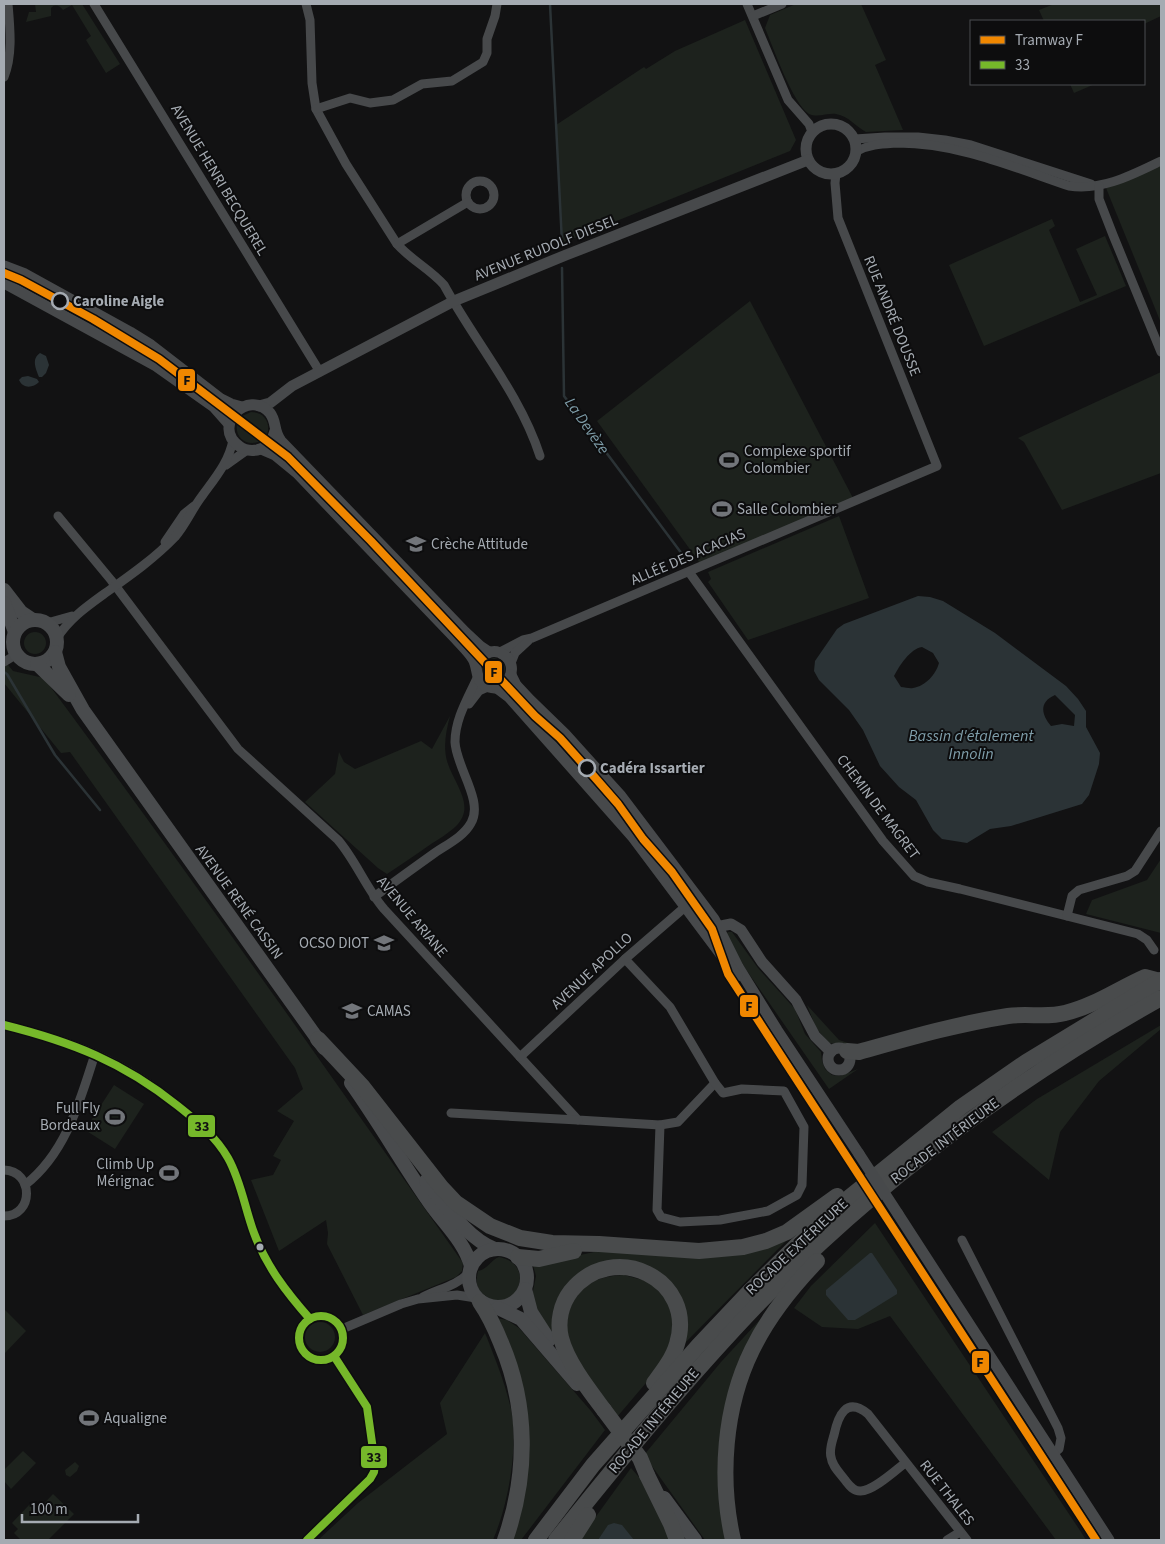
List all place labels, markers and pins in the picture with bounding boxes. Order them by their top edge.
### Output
place label: Caroline Aigle [73,291,165,312]
marker: Caroline Aigle [51,292,69,310]
place label: Complexe sportif Colombier [744,441,851,479]
sports icon: Complexe sportif Colombier [718,449,740,471]
sports icon: Salle Colombier [711,498,733,520]
place label: Salle Colombier [737,499,837,520]
school or university icon: Crèche Attitude [405,533,427,555]
place label: Crèche Attitude [431,534,528,555]
place label: Cadéra Issartier [600,758,705,779]
marker: Cadéra Issartier [578,759,596,777]
school or university icon: OCSO DIOT [373,932,395,954]
place label: OCSO DIOT [299,933,369,954]
school or university icon: CAMAS [341,1000,363,1022]
place label: CAMAS [367,1001,411,1022]
place label: Full Fly Bordeaux [40,1098,100,1136]
sports icon: Full Fly Bordeaux [104,1106,126,1128]
place label: Climb Up Mérignac [96,1154,154,1192]
sports icon: Climb Up Mérignac [158,1162,180,1184]
unlabelled marker [255,1242,265,1252]
sports icon: Aqualigne [78,1407,100,1429]
place label: Aqualigne [104,1408,167,1429]

